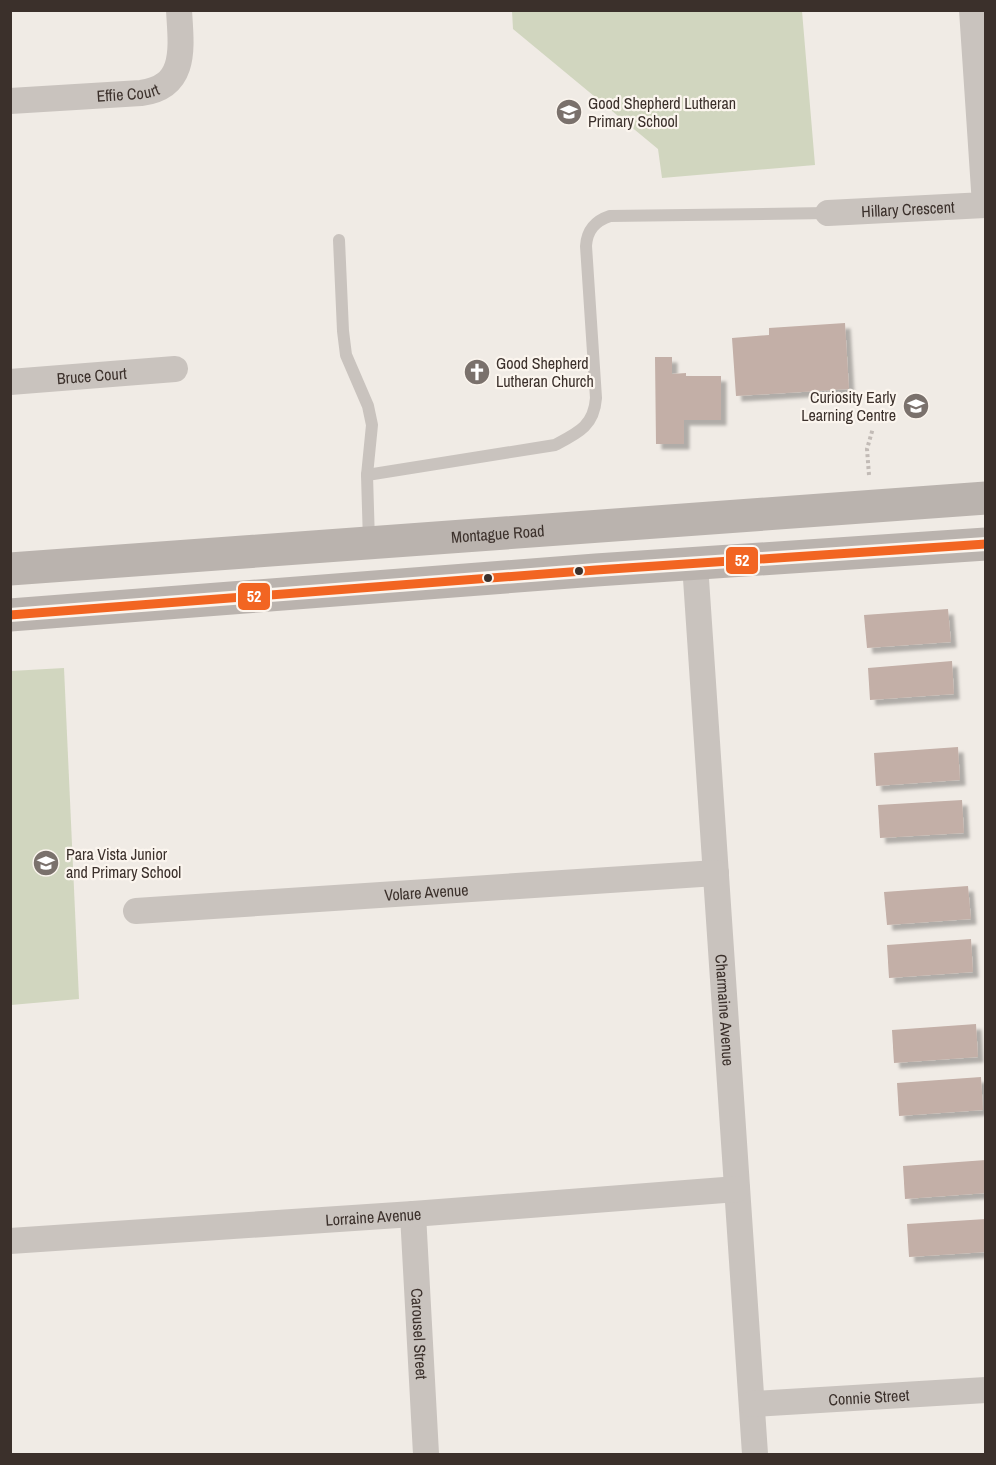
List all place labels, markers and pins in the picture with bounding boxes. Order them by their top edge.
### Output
place label: Good Shepherd Lutheran Primary School [588,92,736,132]
school or university icon: Good Shepherd Lutheran Primary School [554,97,584,127]
place label: Good Shepherd Lutheran Church [496,352,594,392]
church icon: Good Shepherd Lutheran Church [462,357,492,387]
place label: Curiosity Early Learning Centre [801,386,896,426]
school or university icon: Curiosity Early Learning Centre [901,391,931,421]
unlabelled marker [573,565,585,577]
unlabelled marker [482,572,494,584]
place label: Para Vista Junior and Primary School [66,843,181,883]
school or university icon: Para Vista Junior and Primary School [31,848,61,878]

